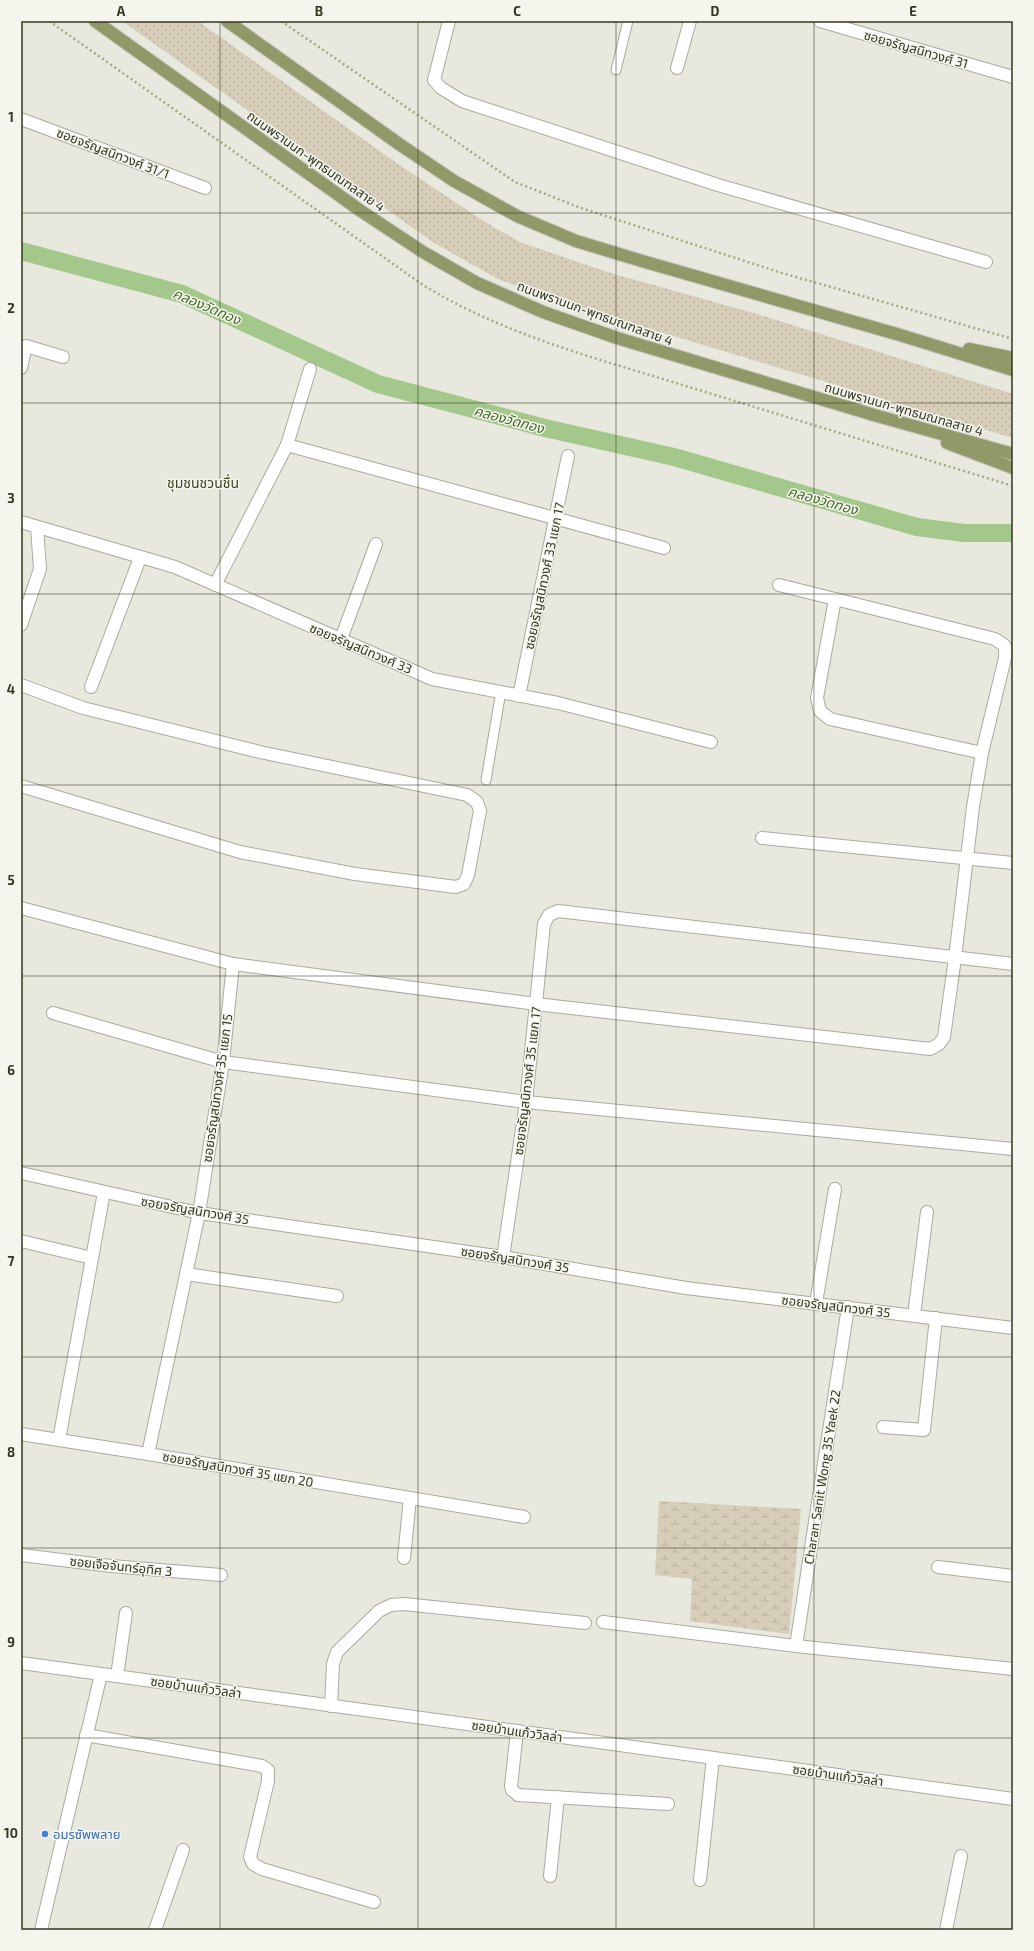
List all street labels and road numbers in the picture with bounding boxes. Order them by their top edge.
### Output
street label: ซอยจรัญสนิทวงศ์ 31 [862,26,970,72]
street label: ถนนพรานนก-พุทธมณฑลสาย 4 [244,107,388,215]
street label: ซอยจรัญสนิทวงศ์ 31/1 [54,124,172,182]
street label: ถนนพรานนก-พุทธมณฑลสาย 4 [515,277,675,349]
street label: ถนนพรานนก-พุทธมณฑลสาย 4 [823,379,985,439]
street label: ซอยจรัญสนิทวงศ์ 33 แยก 17 [521,501,567,651]
street label: ซอยจรัญสนิทวงศ์ 33 [307,619,415,677]
street label: ซอยจรัญสนิทวงศ์ 35 แยก 17 [510,1005,544,1156]
street label: ซอยจรัญสนิทวงศ์ 35 แยก 15 [199,1013,235,1163]
street label: ซอยจรัญสนิทวงศ์ 35 [140,1193,250,1227]
street label: ซอยจรัญสนิทวงศ์ 35 [460,1243,570,1275]
street label: ซอยจรัญสนิทวงศ์ 35 [781,1291,891,1321]
street label: Charan Sanit Wong 35 Yaek 22 [800,1389,844,1565]
street label: ซอยจรัญสนิทวงศ์ 35 แยก 20 [161,1448,315,1490]
street label: ซอยเจือจันทร์อุทิศ 3 [69,1553,173,1579]
street label: ซอยบ้านแก้ววิลล่า [150,1673,242,1701]
street label: ซอยบ้านแก้ววิลล่า [471,1717,563,1745]
street label: ซอยบ้านแก้ววิลล่า [792,1761,884,1789]

